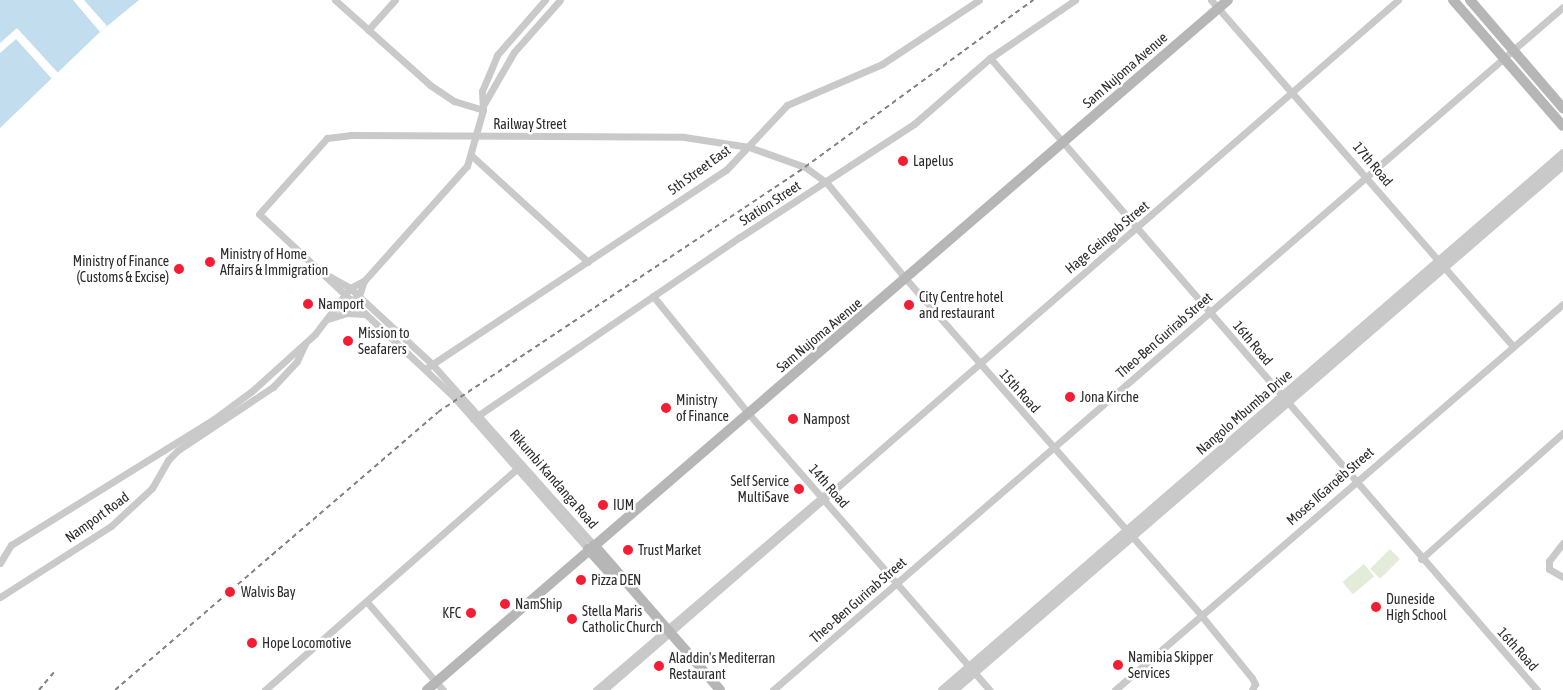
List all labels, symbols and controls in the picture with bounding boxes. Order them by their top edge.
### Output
street label: Sam Nujoma Avenue [1079,29,1171,111]
street label: Railway Street [493,116,567,132]
street label: 17th Road [1350,138,1396,190]
street label: 5th Street East [664,142,734,198]
place label: Lapelus [913,153,953,169]
marker: Lapelus [897,155,909,167]
street label: Station Street [736,177,804,229]
street label: Hage Geingob Street [1062,197,1152,277]
place label: Ministry of Home Affairs & Immigration [220,246,328,278]
place label: Ministry of Finance (Customs & Excise) [73,253,169,286]
marker: Ministry of Home Affairs & Immigration [204,256,216,268]
marker: Ministry of Finance (Customs & Excise) [173,263,185,275]
place label: City Centre hotel and restaurant [919,289,1003,322]
street label: Theo-Ben Gurirab Street [1112,289,1216,381]
street label: Sam Nujoma Avenue [773,294,865,376]
place label: Namport [318,296,364,312]
marker: Namport [302,298,314,310]
marker: City Centre hotel and restaurant [903,299,915,311]
street label: 16th Road [1230,317,1276,369]
place label: Mission to Seafarers [358,325,409,358]
marker: Mission to Seafarers [342,335,354,347]
street label: 15th Road [996,366,1044,416]
street label: Nangolo Mbumba Drive [1193,366,1295,458]
place label: Jona Kirche [1080,389,1139,405]
marker: Jona Kirche [1064,391,1076,403]
place label: Ministry of Finance [676,392,729,424]
marker: Ministry of Finance [660,402,672,414]
place label: Nampost [803,411,850,427]
marker: Nampost [787,413,799,425]
street label: Rikumbi Kandanga Road [506,426,602,532]
street label: Moses ǁGaroëb Street [1283,444,1377,528]
street label: 14th Road [805,461,853,511]
place label: Self Service MultiSave [730,473,789,506]
marker: Self Service MultiSave [793,483,805,495]
street label: Namport Road [62,488,132,546]
place label: IUM [613,497,634,513]
marker: IUM [597,499,609,511]
place label: Trust Market [638,542,701,558]
marker: Trust Market [622,544,634,556]
street label: Theo-Ben Gurirab Street [806,554,910,646]
place label: Pizza DEN [591,572,641,588]
marker: Pizza DEN [575,574,587,586]
place label: Walvis Bay [241,584,296,600]
marker: Walvis Bay [223,585,237,599]
place label: Duneside High School [1386,591,1447,624]
place label: NamShip [515,596,562,612]
marker: NamShip [499,598,511,610]
marker: Duneside High School [1370,601,1382,613]
place label: Stella Maris Catholic Church [582,603,662,636]
place label: KFC [442,605,461,621]
marker: KFC [465,607,477,619]
marker: Stella Maris Catholic Church [566,613,578,625]
street label: 16th Road [1494,624,1542,674]
place label: Hope Locomotive [262,635,351,651]
marker: Hope Locomotive [246,637,258,649]
place label: Namibia Skipper Services [1128,649,1213,682]
place label: Aladdin's Mediterran Restaurant [669,650,775,682]
marker: Namibia Skipper Services [1112,659,1124,671]
marker: Aladdin's Mediterran Restaurant [653,660,665,672]

